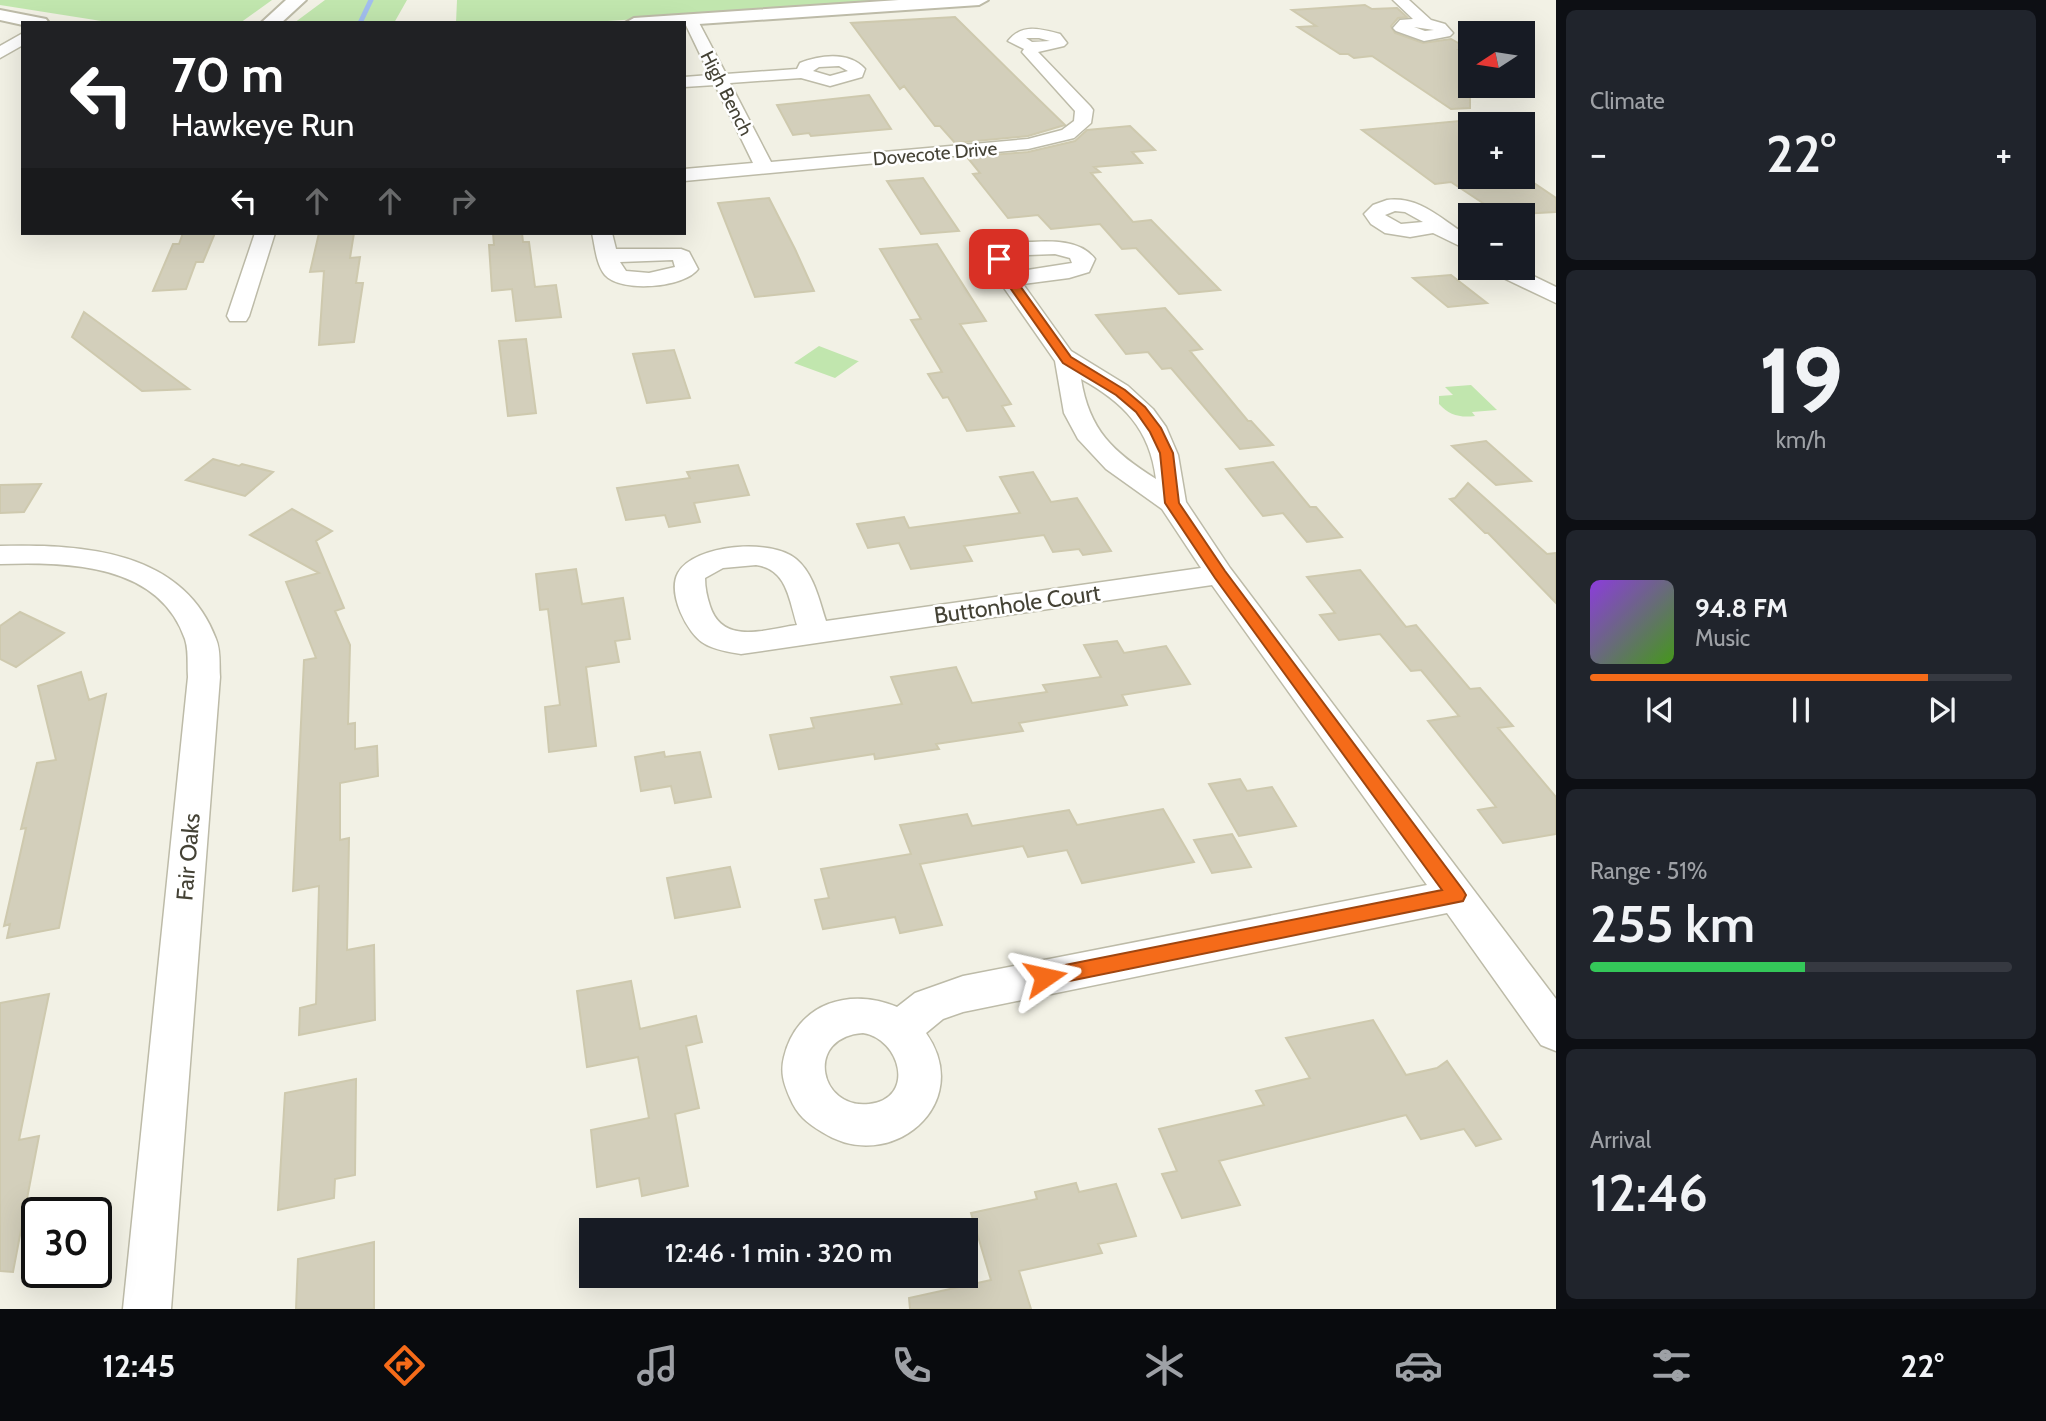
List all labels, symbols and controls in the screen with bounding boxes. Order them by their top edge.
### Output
north arrow [1458,21,1535,98]
map controls [1458,21,1535,280]
text: 70 m [171,45,284,104]
street label: High Bench [695,47,758,139]
icon: left [56,49,147,140]
text: Climate [1590,87,1665,115]
text: Hawkeye Run [171,105,354,144]
button: + [1458,112,1535,189]
text: 22° [1766,122,1836,185]
text: − [1590,130,1607,177]
text: + [1995,130,2012,177]
street label: Dovecote Drive [872,137,998,170]
icon: left [225,182,263,220]
icon: ahead [298,182,336,220]
icon: ahead [371,182,409,220]
icon: right [444,182,482,220]
button: − [1458,203,1535,280]
pin [969,229,1029,289]
icon: arrive [980,240,1018,278]
text: 19 [1759,325,1843,436]
text: km/h [1776,426,1826,454]
street label: Buttonhole Court [932,578,1102,630]
text: 94.8 FM [1695,592,1788,624]
text: Music [1695,624,1750,652]
icon: previous [1641,691,1679,729]
icon: pause [1782,691,1820,729]
icon: next [1923,691,1961,729]
street label: Fair Oaks [170,812,206,902]
text: Range · 51% [1590,857,1707,885]
text: 255 km [1590,892,1755,955]
position arrow [1008,940,1082,1014]
text: Arrival [1590,1126,1651,1154]
text: 12:46 [1590,1161,1708,1224]
speed limit sign: 30 [21,1197,112,1288]
text: 12:46 · 1 min · 320 m [665,1237,892,1269]
icon: directions [380,1341,429,1390]
icon: music [633,1341,682,1390]
icon: phone [887,1341,936,1390]
icon: climate [1140,1341,1189,1390]
icon: car [1394,1341,1443,1390]
icon: filters [1647,1341,1696,1390]
text: 12:45 [102,1346,175,1385]
text: 22° [1901,1346,1944,1385]

